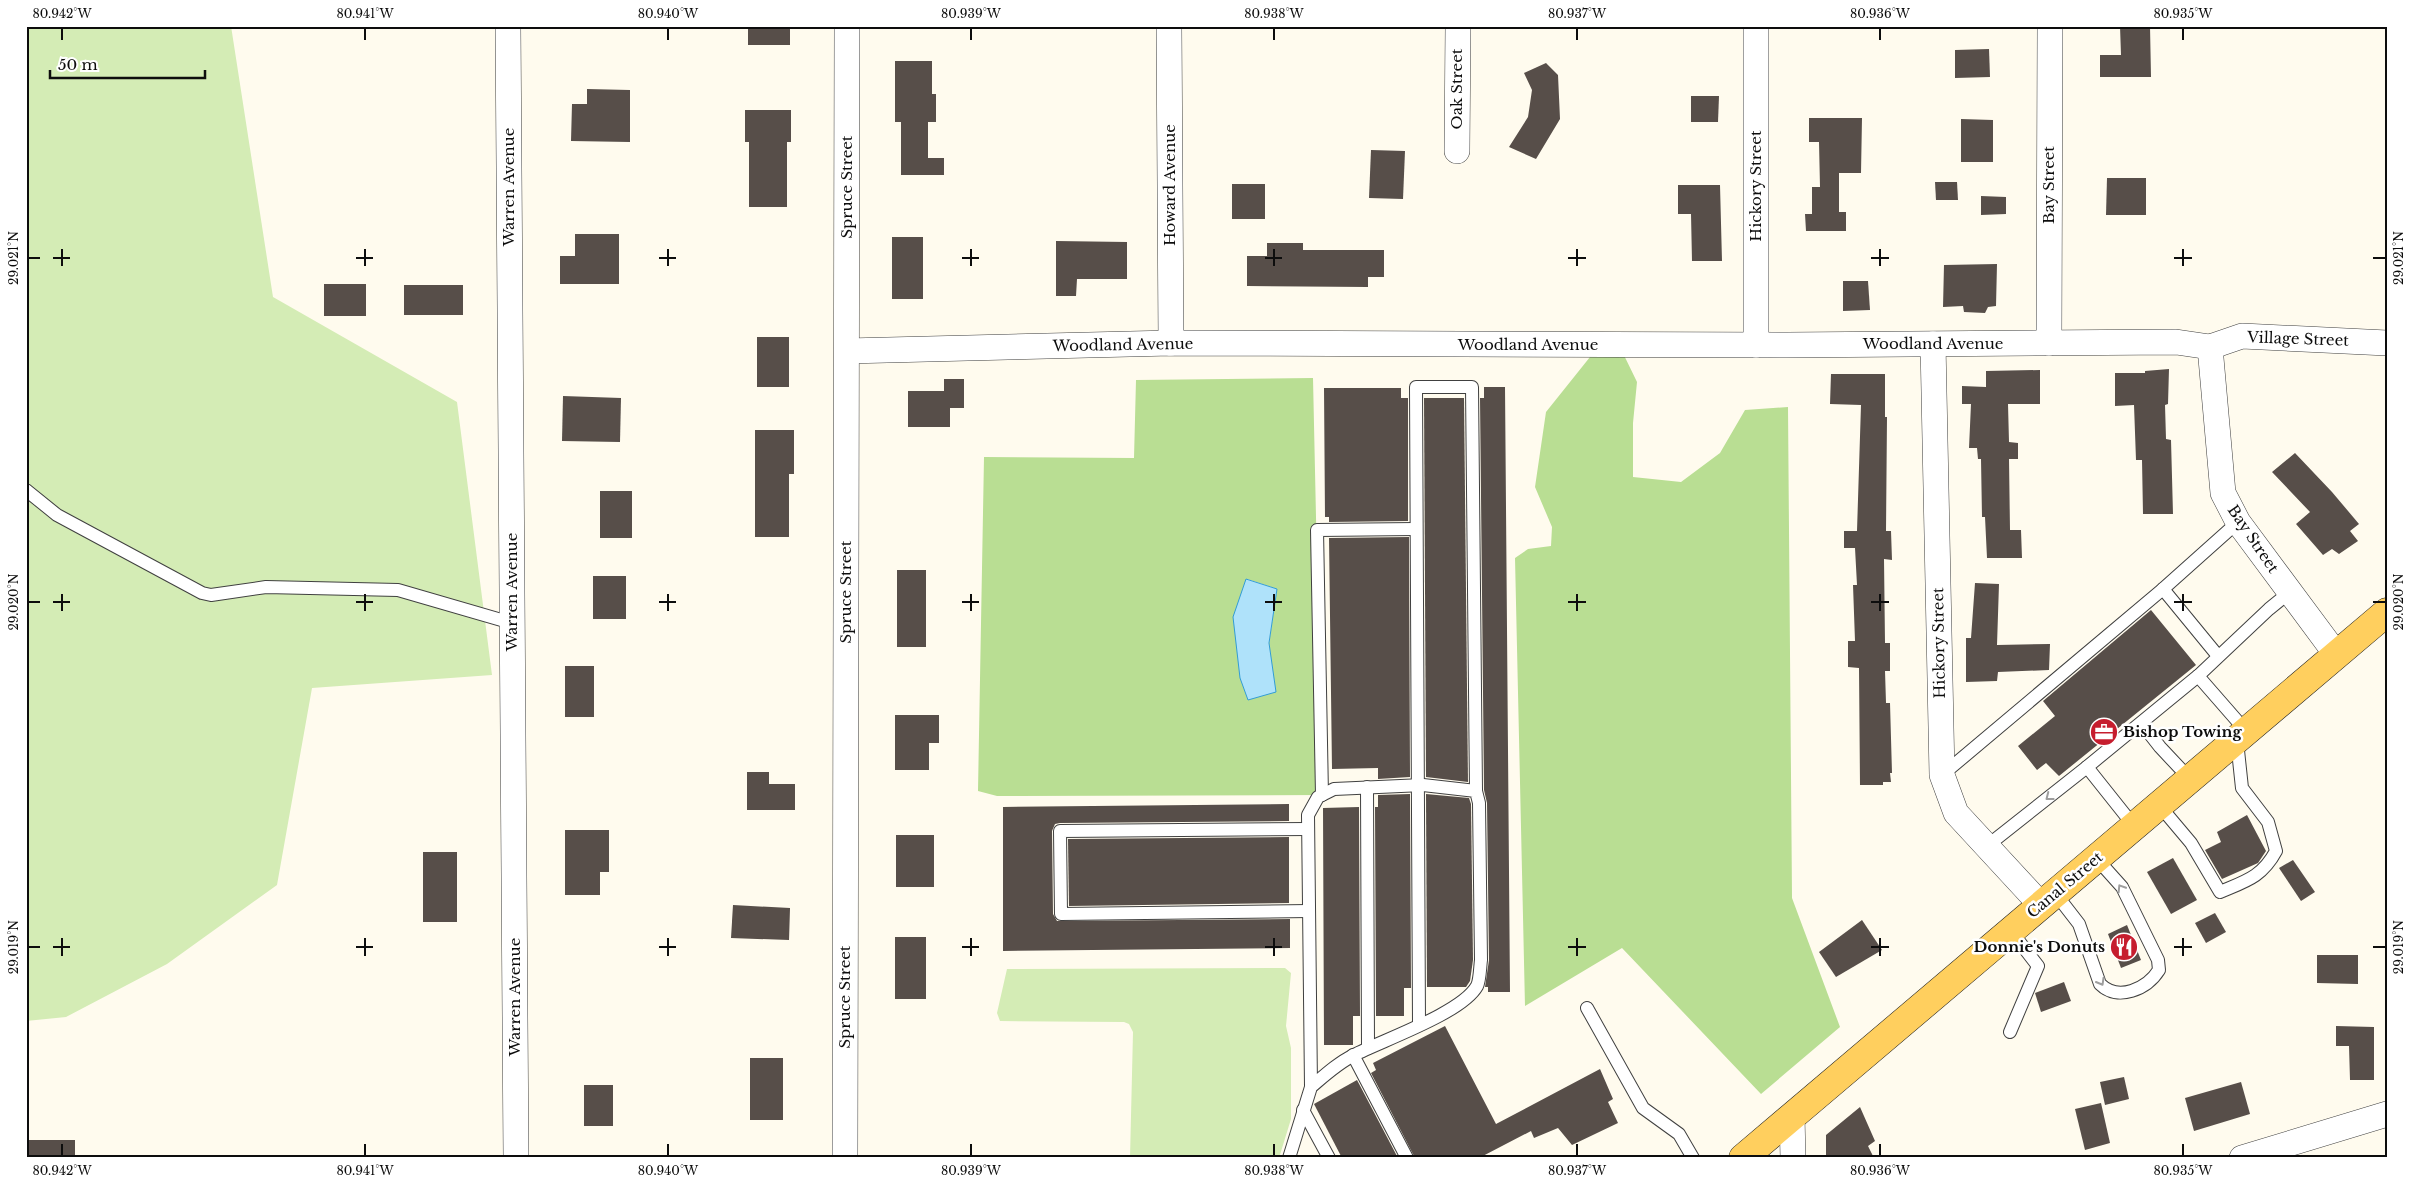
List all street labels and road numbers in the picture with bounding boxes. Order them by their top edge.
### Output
street label: Oak Street [1447,48,1466,129]
street label: Howard Avenue [1160,124,1179,246]
street label: Warren Avenue [499,128,518,247]
street label: Hickory Street [1746,130,1765,242]
street label: Spruce Street [837,135,856,239]
street label: Bay Street [2039,146,2058,224]
street label: Village Street [2246,327,2350,350]
street label: Woodland Avenue [1052,334,1193,355]
street label: Woodland Avenue [1862,334,2003,353]
street label: Woodland Avenue [1457,335,1598,354]
street label: Bay Street [2224,501,2283,577]
street label: Warren Avenue [502,533,521,652]
street label: Spruce Street [836,540,855,644]
street label: Hickory Street [1928,587,1949,699]
street label: Canal Street [2023,847,2107,922]
street label: Warren Avenue [505,938,524,1057]
street label: Spruce Street [835,945,854,1049]

